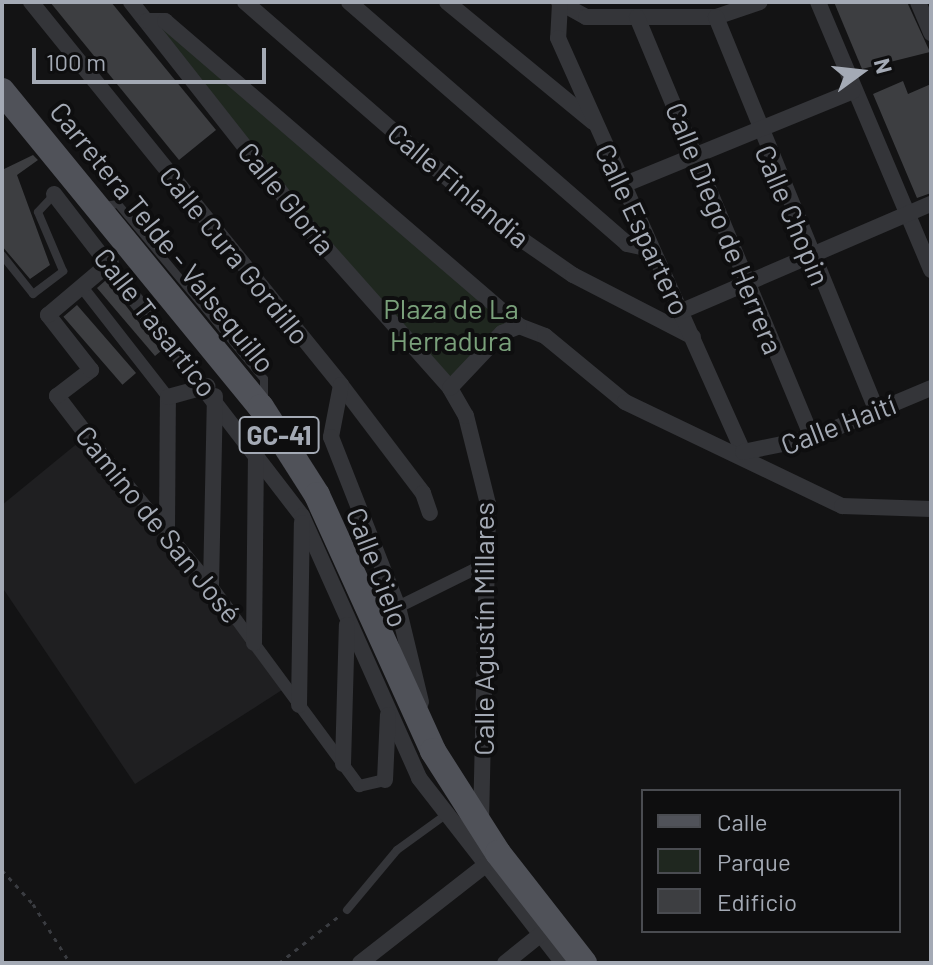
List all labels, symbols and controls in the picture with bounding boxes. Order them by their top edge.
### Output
scale bar [36,32,270,82]
north arrow [821,32,901,112]
text: 100 m [46,47,106,76]
text: N [870,55,899,76]
street label: Carretera Telde - Valsequillo [43,95,283,379]
street label: Calle Diego de Herrera [659,97,791,359]
street label: Calle Finlandia [381,116,537,254]
street label: Calle Gloria [231,135,343,261]
street label: Calle Espartero [589,138,697,320]
street label: Calle Chopin [748,140,838,290]
street label: Calle Cura Gordillo [153,159,317,351]
street label: Calle Tasartico [87,241,225,403]
park label: Plaza de La Herradura [383,291,519,357]
street label: Calle Haití [776,387,900,461]
road number: GC-41 [237,413,321,457]
street label: Camino de San José [69,419,249,629]
street label: Calle Agustín Millares [466,502,500,756]
street label: Calle Cielo [340,503,416,631]
legend [641,789,901,933]
text: Calle [717,807,768,836]
text: Parque [717,847,791,876]
text: Edificio [717,887,797,916]

